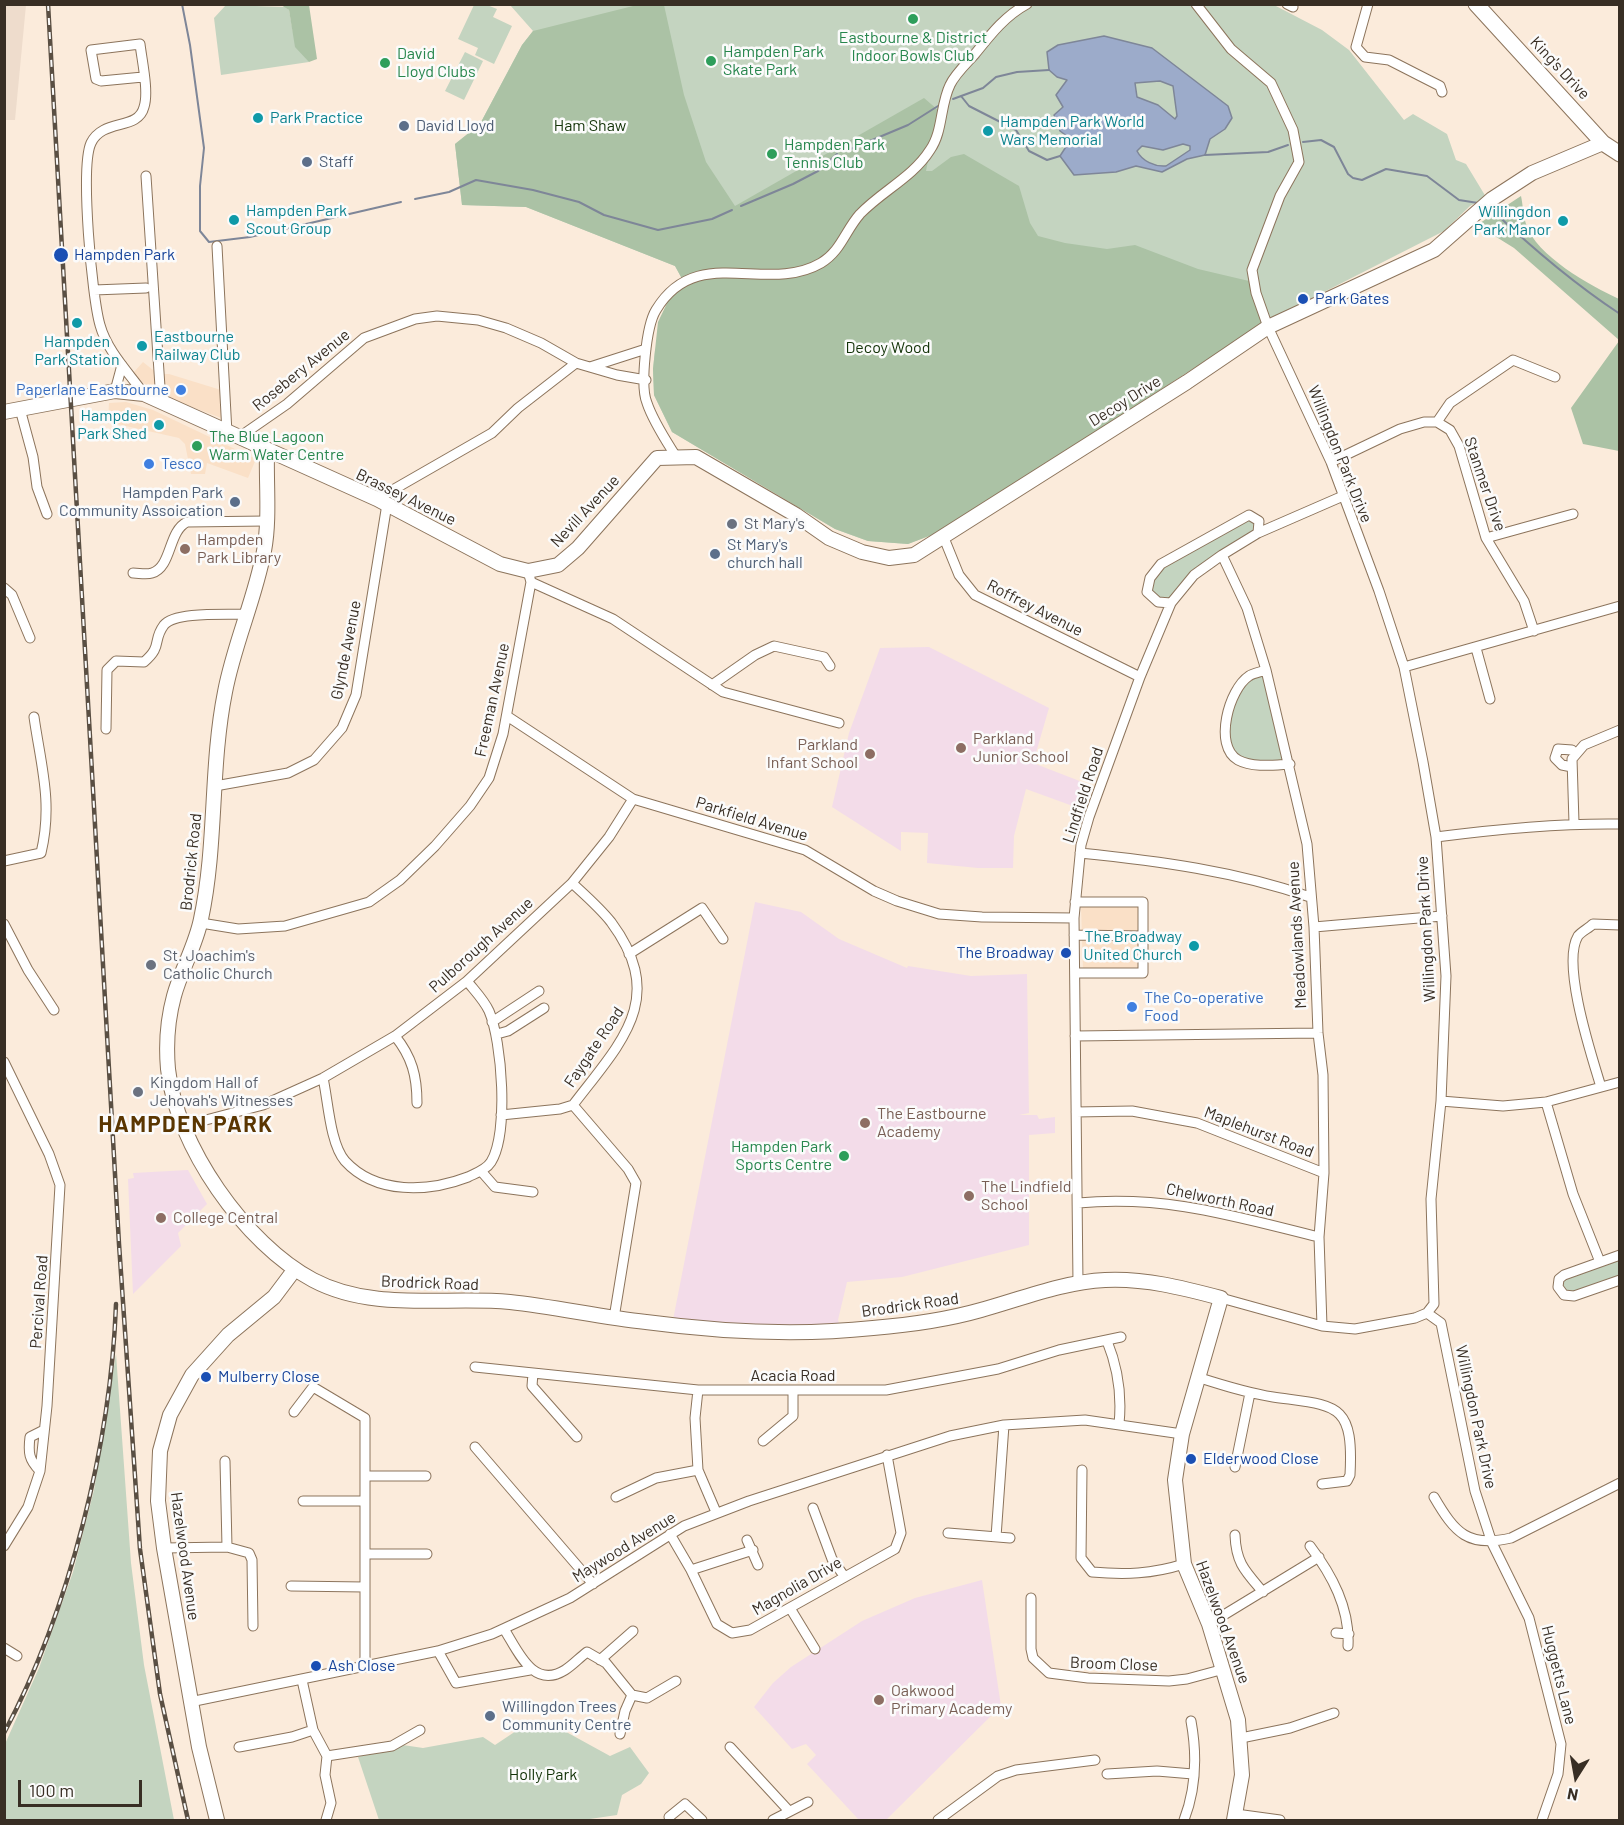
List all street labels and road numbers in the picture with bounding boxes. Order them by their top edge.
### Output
street label: King's Drive [1526,33,1594,103]
street label: Rosebery Avenue [249,325,353,415]
street label: Decoy Drive [1085,371,1165,431]
street label: Willingdon Park Drive [1304,383,1376,525]
street label: Stanmer Drive [1460,434,1510,534]
street label: Brassey Avenue [353,465,459,529]
street label: Nevill Avenue [547,471,623,551]
street label: Roffrey Avenue [984,576,1086,640]
street label: Glynde Avenue [327,599,365,701]
street label: Freeman Avenue [471,641,513,759]
street label: Lindfield Road [1058,745,1108,845]
street label: Parkfield Avenue [694,793,810,845]
street label: Brodrick Road [176,812,206,912]
street label: Willingdon Park Drive [1413,855,1439,1003]
street label: Meadowlands Avenue [1284,861,1310,1009]
street label: Pulborough Avenue [425,893,537,997]
street label: Faygate Road [560,1003,628,1091]
street label: Maplehurst Road [1202,1102,1316,1162]
street label: Chelworth Road [1164,1179,1276,1221]
street label: Percival Road [26,1255,52,1349]
street label: Brodrick Road [381,1272,479,1294]
street label: Brodrick Road [860,1289,960,1321]
street label: Willingdon Park Drive [1451,1343,1501,1491]
street label: Acacia Road [750,1366,836,1386]
street label: Hazelwood Avenue [166,1491,204,1621]
street label: Maywood Avenue [569,1507,679,1587]
street label: Magnolia Drive [749,1553,845,1619]
street label: Hazelwood Avenue [1192,1558,1254,1686]
street label: Huggetts Lane [1537,1623,1581,1727]
street label: Broom Close [1070,1653,1158,1675]

